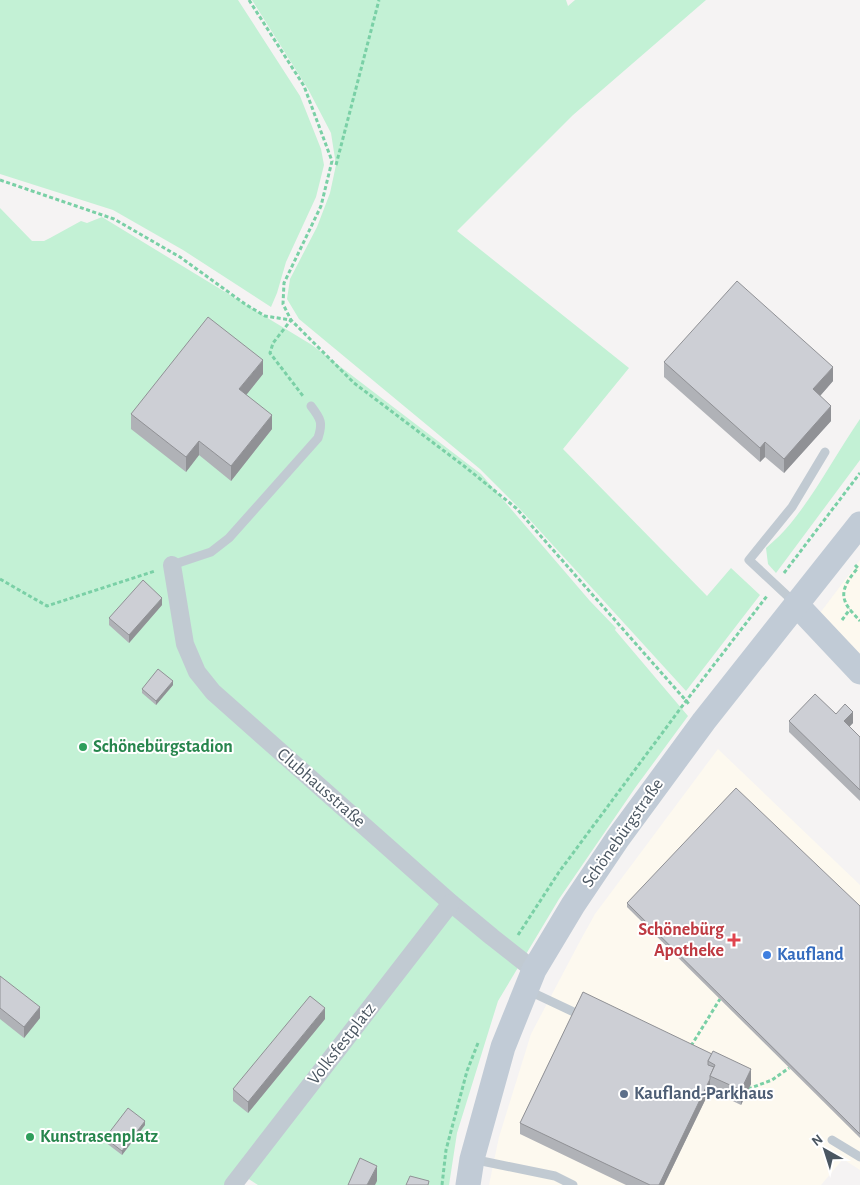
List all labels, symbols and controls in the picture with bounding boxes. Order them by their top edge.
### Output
place label: Schönebürgstadion [93,738,233,756]
marker: Schönebürgstadion [77,741,89,753]
street label: Clubhausstraße [273,745,369,831]
street label: Schönebürgstraße [579,775,667,891]
place label: Schönebürg Apotheke [638,921,725,960]
marker: Schönebürg Apotheke [728,934,740,946]
place label: Kaufland [777,946,844,964]
marker: Kaufland [761,949,773,961]
street label: Volksfestplatz [305,1000,379,1088]
place label: Kaufland-Parkhaus [634,1085,773,1103]
marker: Kaufland-Parkhaus [618,1088,630,1100]
north arrow [800,1125,850,1175]
place label: Kunstrasenplatz [40,1128,158,1146]
marker: Kunstrasenplatz [24,1131,36,1143]
text: N [809,1132,826,1149]

